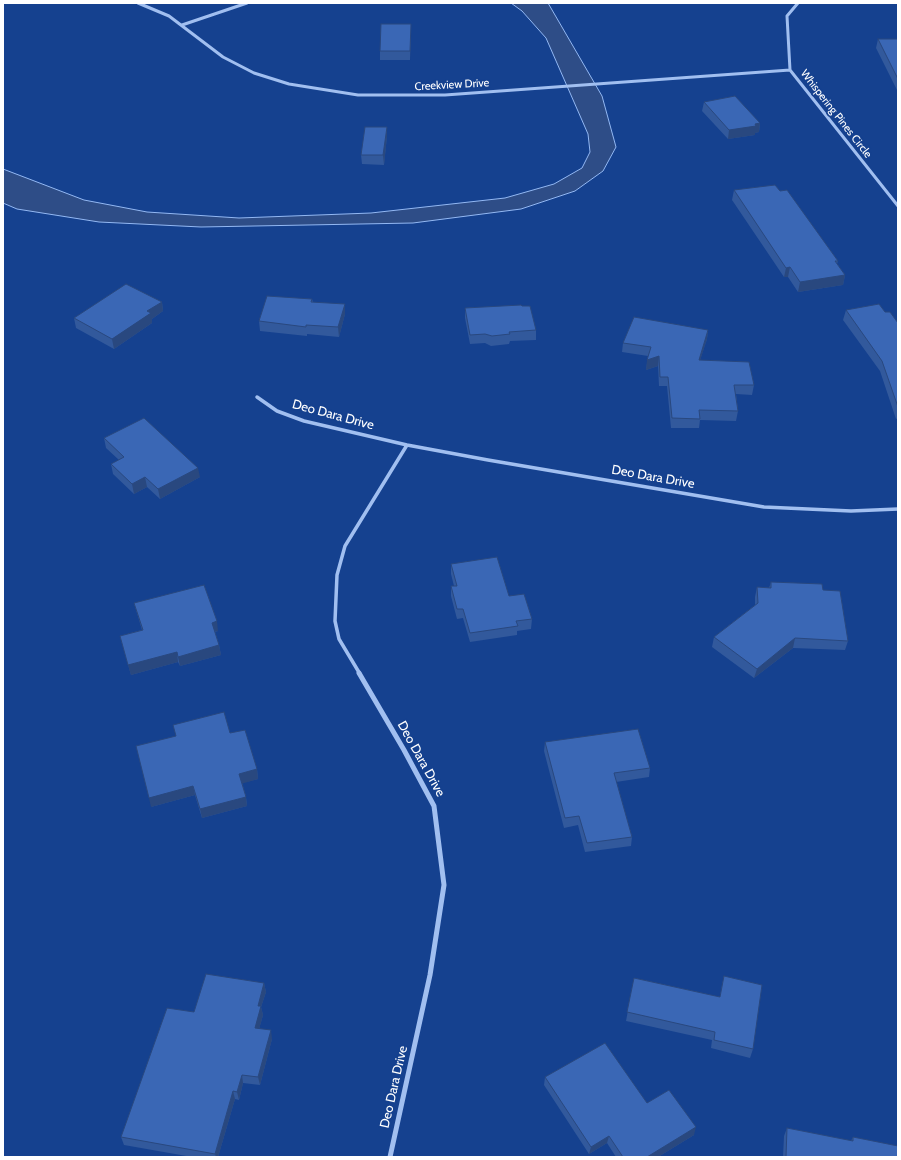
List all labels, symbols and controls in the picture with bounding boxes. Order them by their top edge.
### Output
street label: Whispering Pines Circle [797,67,875,161]
street label: Creekview Drive [414,76,490,94]
street label: Deo Dara Drive [290,397,376,433]
street label: Deo Dara Drive [610,462,696,492]
street label: Deo Dara Drive [394,718,448,800]
street label: Deo Dara Drive [377,1044,411,1130]

